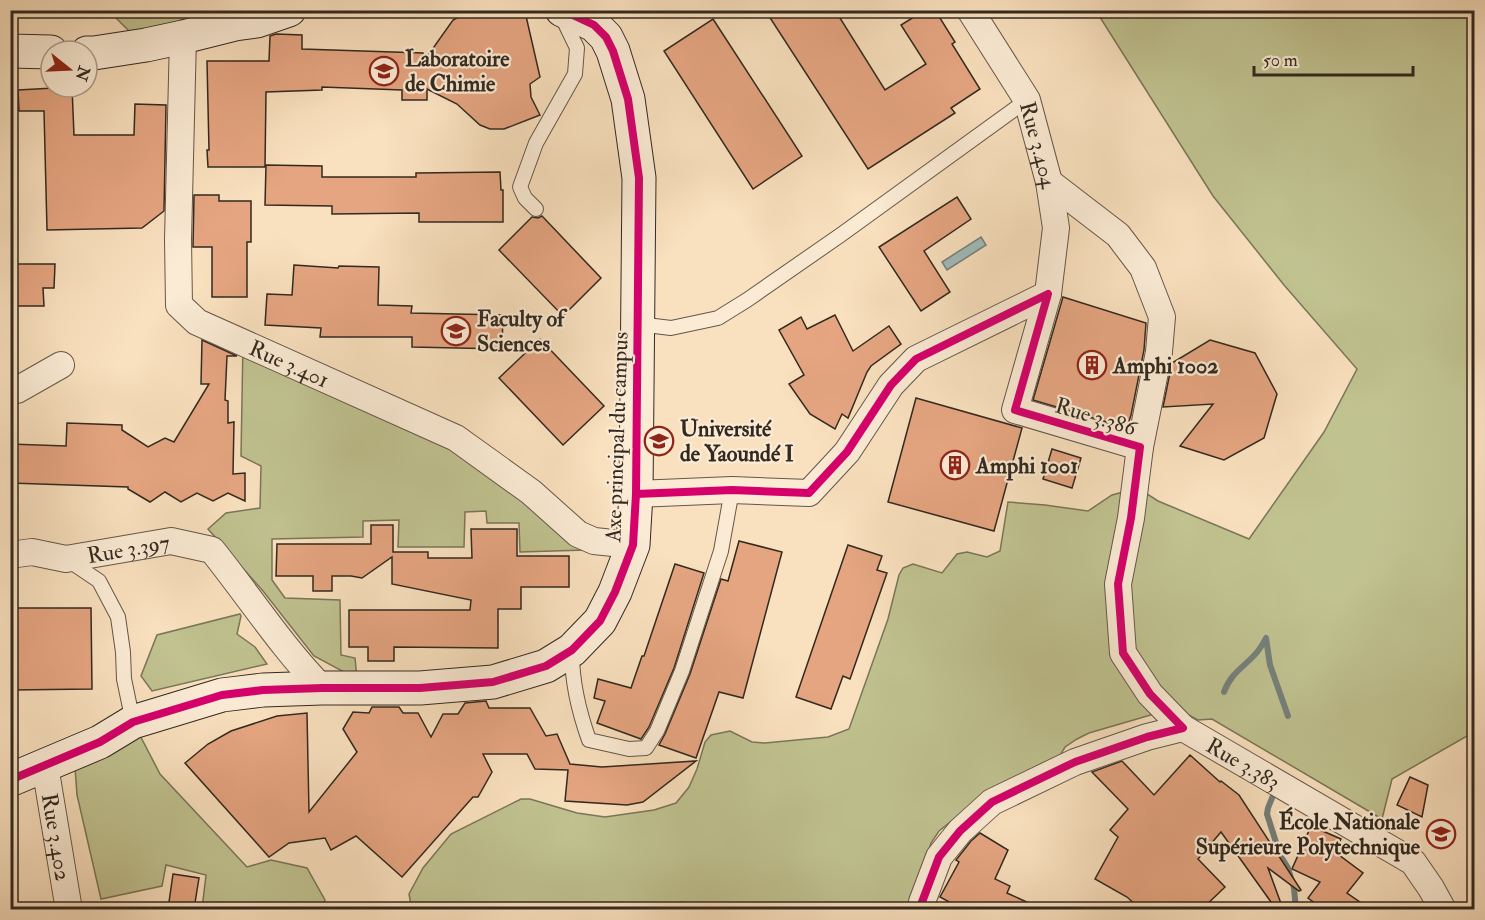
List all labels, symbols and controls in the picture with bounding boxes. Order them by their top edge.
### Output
north arrow [39,39,99,99]
scale bar [1254,39,1413,77]
place label: Laboratoire de Chimie [405,45,510,98]
text: 50 m [1263,49,1298,72]
school or university icon: Laboratoire de Chimie [368,55,400,87]
text: N [70,62,94,84]
street label: Rue 3.404 [1013,99,1063,191]
place label: Faculty of Sciences [477,305,568,358]
school or university icon: Faculty of Sciences [440,315,472,347]
street label: Axe principal du campus [599,331,636,544]
street label: Rue 3.401 [245,334,333,394]
building icon: Amphi 1002 [1076,349,1108,381]
place label: Amphi 1002 [1112,352,1218,381]
street label: Rue 3.386 [1052,391,1141,443]
place label: Université de Yaoundé I [680,415,794,468]
school or university icon: Université de Yaoundé I [643,425,675,457]
building icon: Amphi 1001 [939,449,971,481]
place label: Amphi 1001 [975,452,1078,481]
street label: Rue 3.397 [85,528,172,570]
street label: Rue 3.383 [1201,732,1285,797]
street label: Rue 3.402 [35,791,77,883]
place label: École Nationale Supérieure Polytechnique [1196,806,1421,862]
school or university icon: École Nationale Supérieure Polytechnique [1425,818,1457,850]

